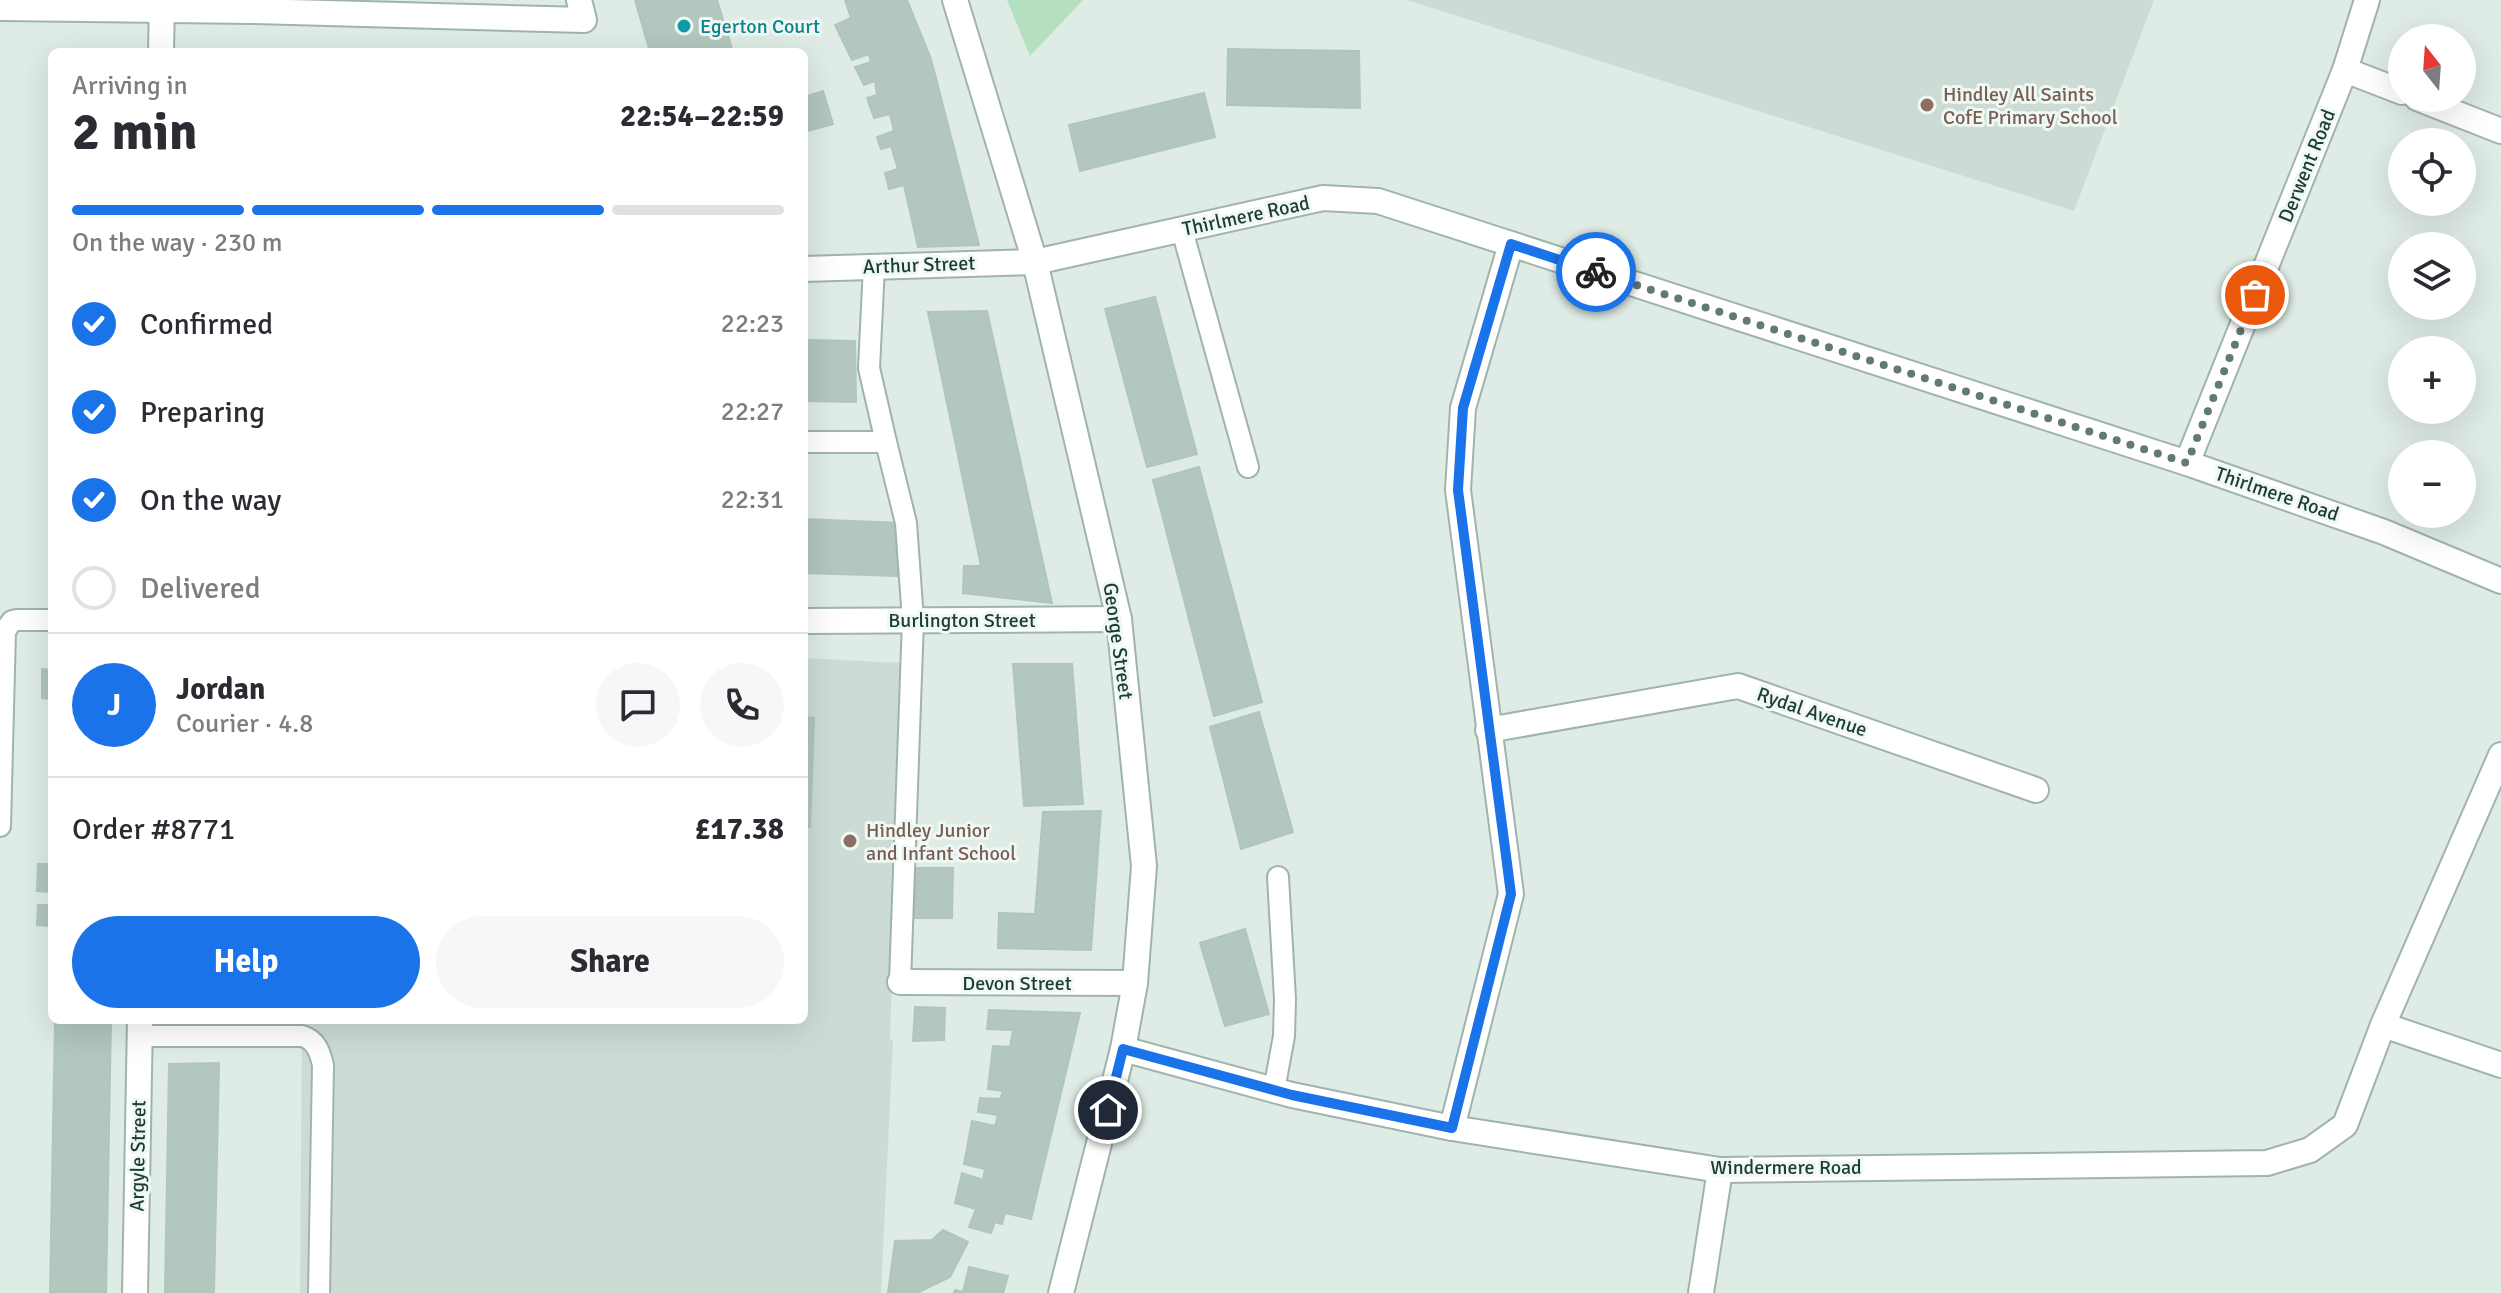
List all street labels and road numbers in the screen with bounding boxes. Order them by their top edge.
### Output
street label: Derwent Road [2273,106,2341,226]
street label: Thirlmere Road [1180,190,1312,242]
street label: Arthur Street [862,251,976,279]
street label: Thirlmere Road [2212,461,2342,527]
street label: George Street [1097,581,1139,701]
street label: Burlington Street [888,608,1036,633]
street label: Rydal Avenue [1754,681,1870,743]
street label: Devon Street [962,971,1072,996]
street label: Argyle Street [125,1100,151,1212]
street label: Windermere Road [1710,1155,1862,1180]

